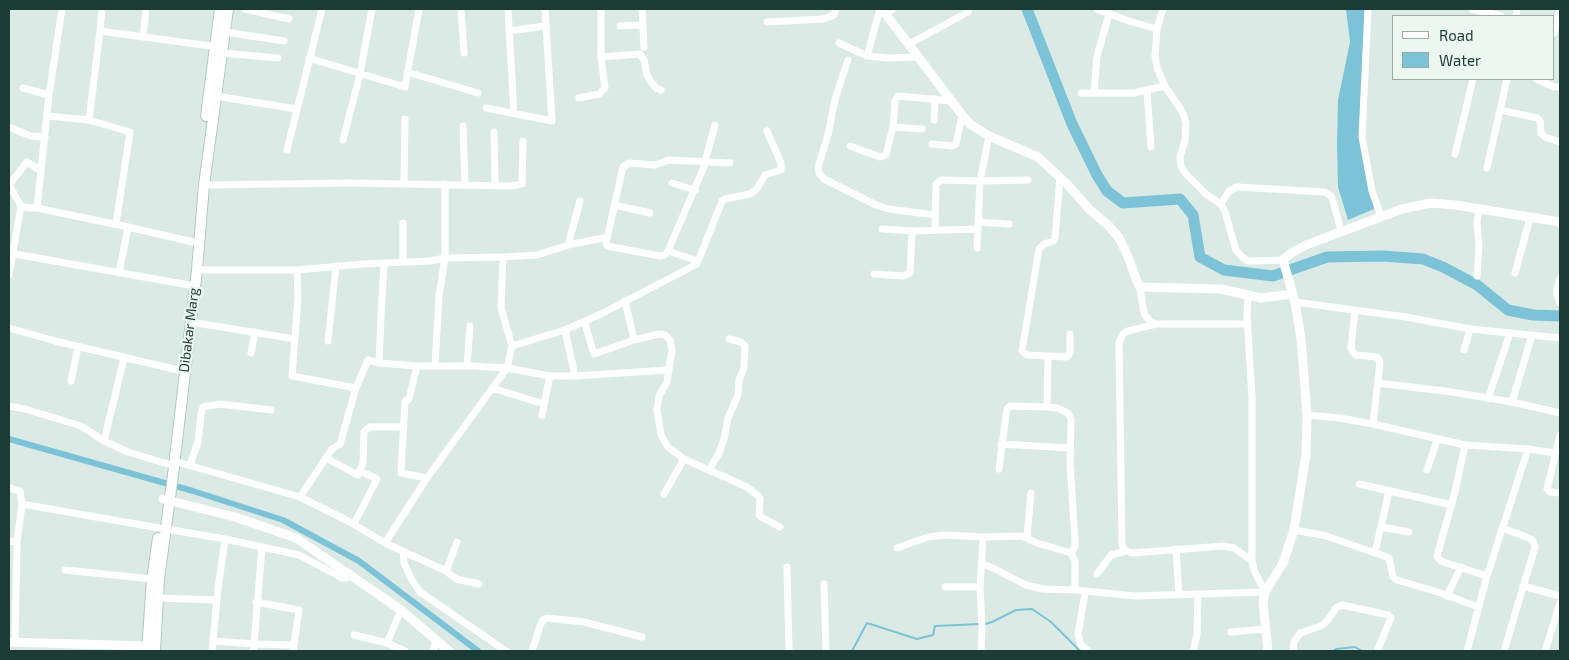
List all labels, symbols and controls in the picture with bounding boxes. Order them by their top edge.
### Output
legend [1392,15,1554,80]
text: Road [1439,26,1474,44]
text: Water [1439,51,1481,69]
street label: Dibakar Marg [175,287,203,373]

